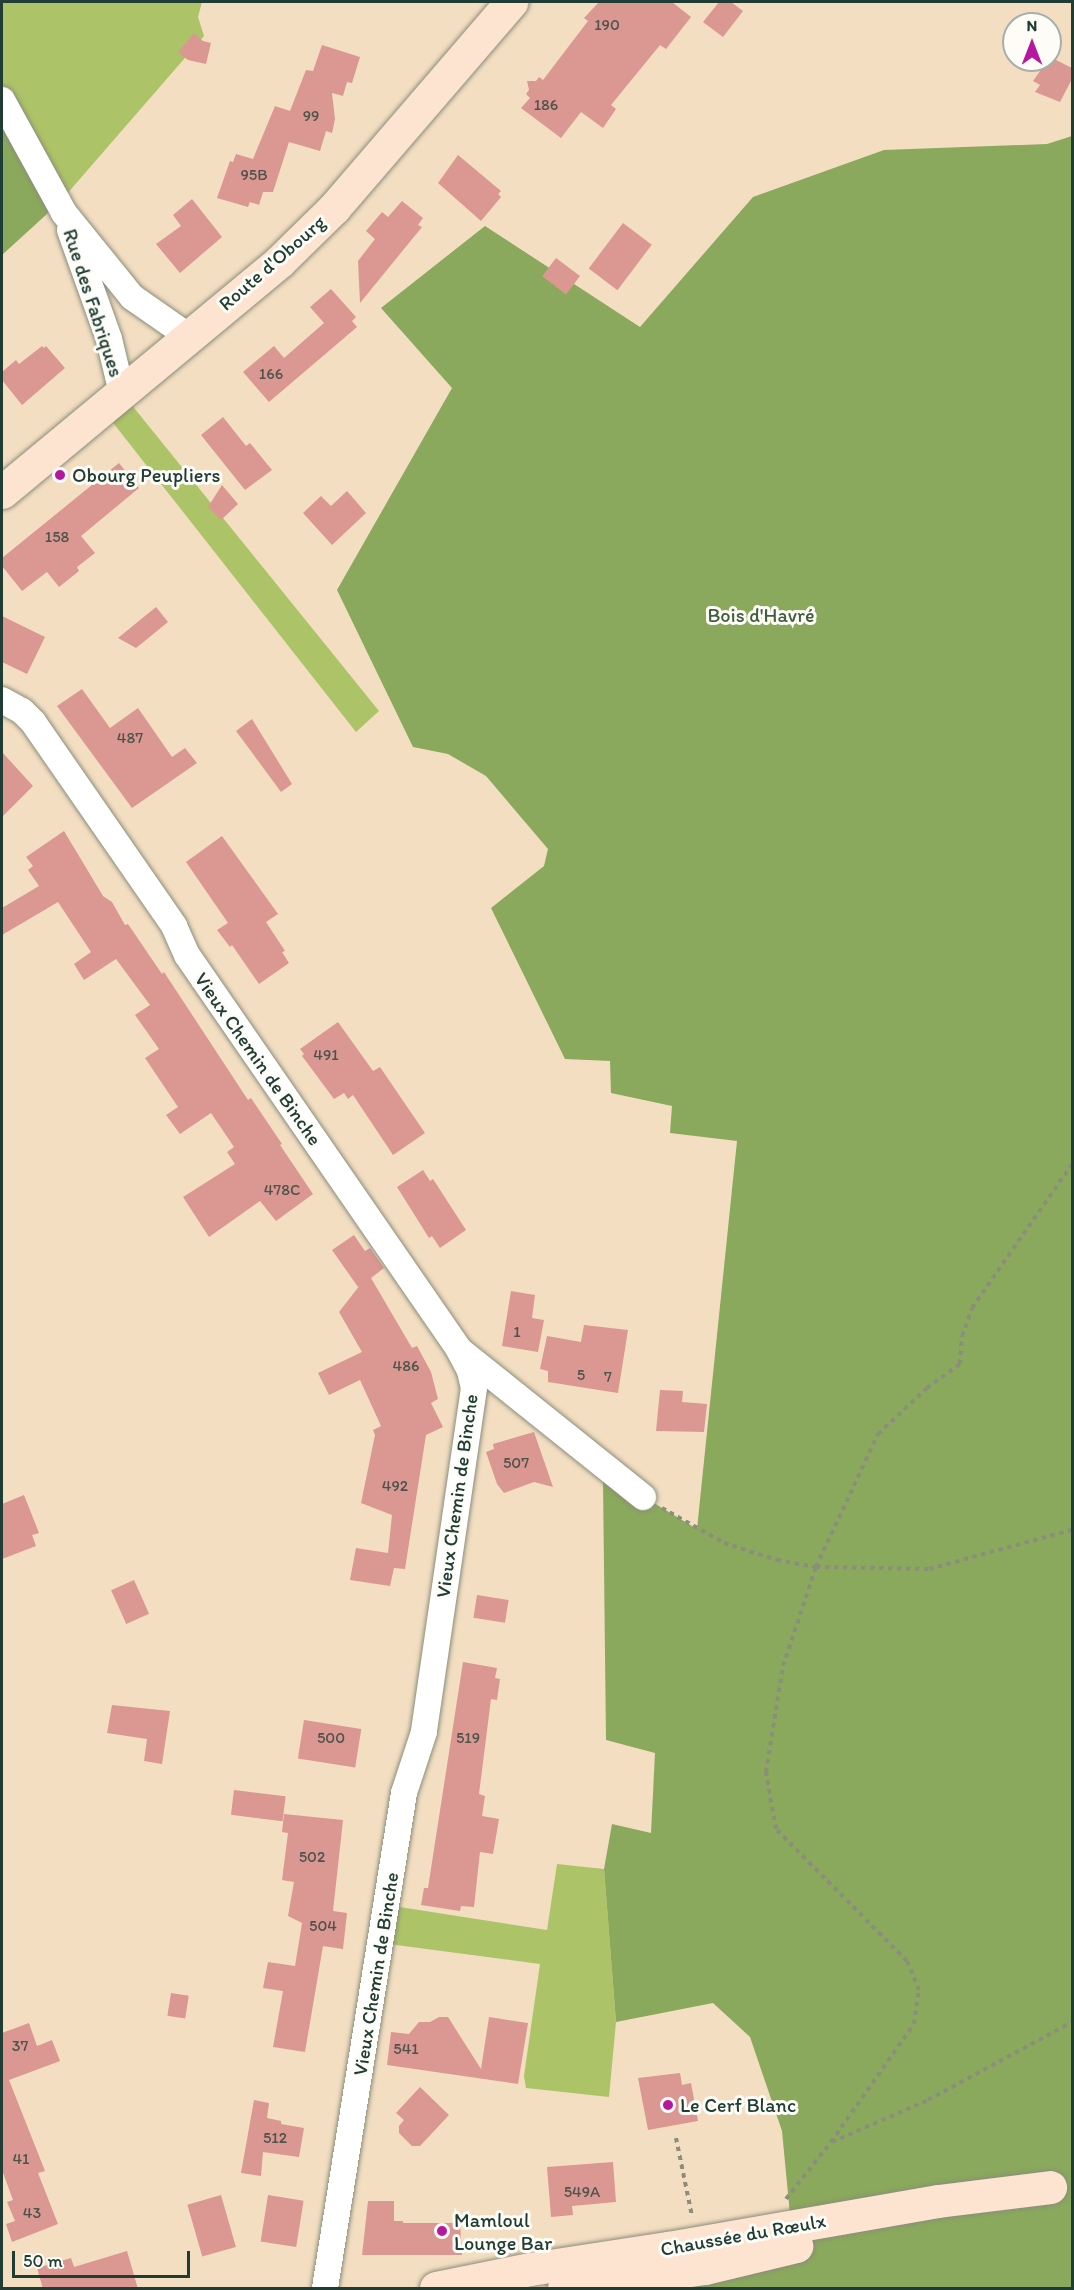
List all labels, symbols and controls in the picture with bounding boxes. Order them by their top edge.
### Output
north arrow [1002,12,1062,72]
house number: 190 [594,15,620,35]
text: N [1027,16,1037,35]
house number: 186 [534,95,558,115]
house number: 99 [303,106,319,126]
house number: 95B [240,165,268,185]
street label: Route d'Obourg [214,210,330,316]
street label: Rue des Fabriques [58,226,128,380]
house number: 166 [259,364,283,384]
place label: Obourg Peupliers [72,463,219,487]
marker: Obourg Peupliers [53,468,67,482]
house number: 158 [45,527,69,547]
park label: Bois d'Havré [707,603,815,627]
house number: 487 [117,728,143,748]
street label: Vieux Chemin de Binche [189,968,327,1150]
house number: 491 [313,1045,339,1065]
house number: 478C [264,1180,300,1200]
house number: 1 [513,1322,521,1342]
house number: 486 [393,1356,419,1376]
house number: 5 [577,1365,585,1385]
house number: 7 [604,1367,612,1387]
street label: Vieux Chemin de Binche [431,1392,483,1600]
house number: 507 [503,1453,529,1473]
house number: 492 [382,1476,408,1496]
house number: 500 [317,1728,345,1748]
house number: 519 [456,1728,480,1748]
house number: 502 [299,1847,325,1867]
street label: Vieux Chemin de Binche [348,1871,404,2077]
house number: 504 [309,1916,337,1936]
house number: 37 [12,2036,28,2056]
house number: 541 [393,2039,419,2059]
place label: Le Cerf Blanc [680,2093,796,2117]
marker: Le Cerf Blanc [661,2098,675,2112]
house number: 512 [263,2128,287,2148]
house number: 41 [12,2149,30,2169]
house number: 549A [564,2182,600,2202]
house number: 43 [23,2203,41,2223]
place label: Mamloul Lounge Bar [454,2208,552,2255]
street label: Chaussée du Rœulx [659,2209,827,2261]
marker: Mamloul Lounge Bar [435,2224,449,2238]
scale bar [15,2239,194,2277]
text: 50 m [23,2250,63,2272]

